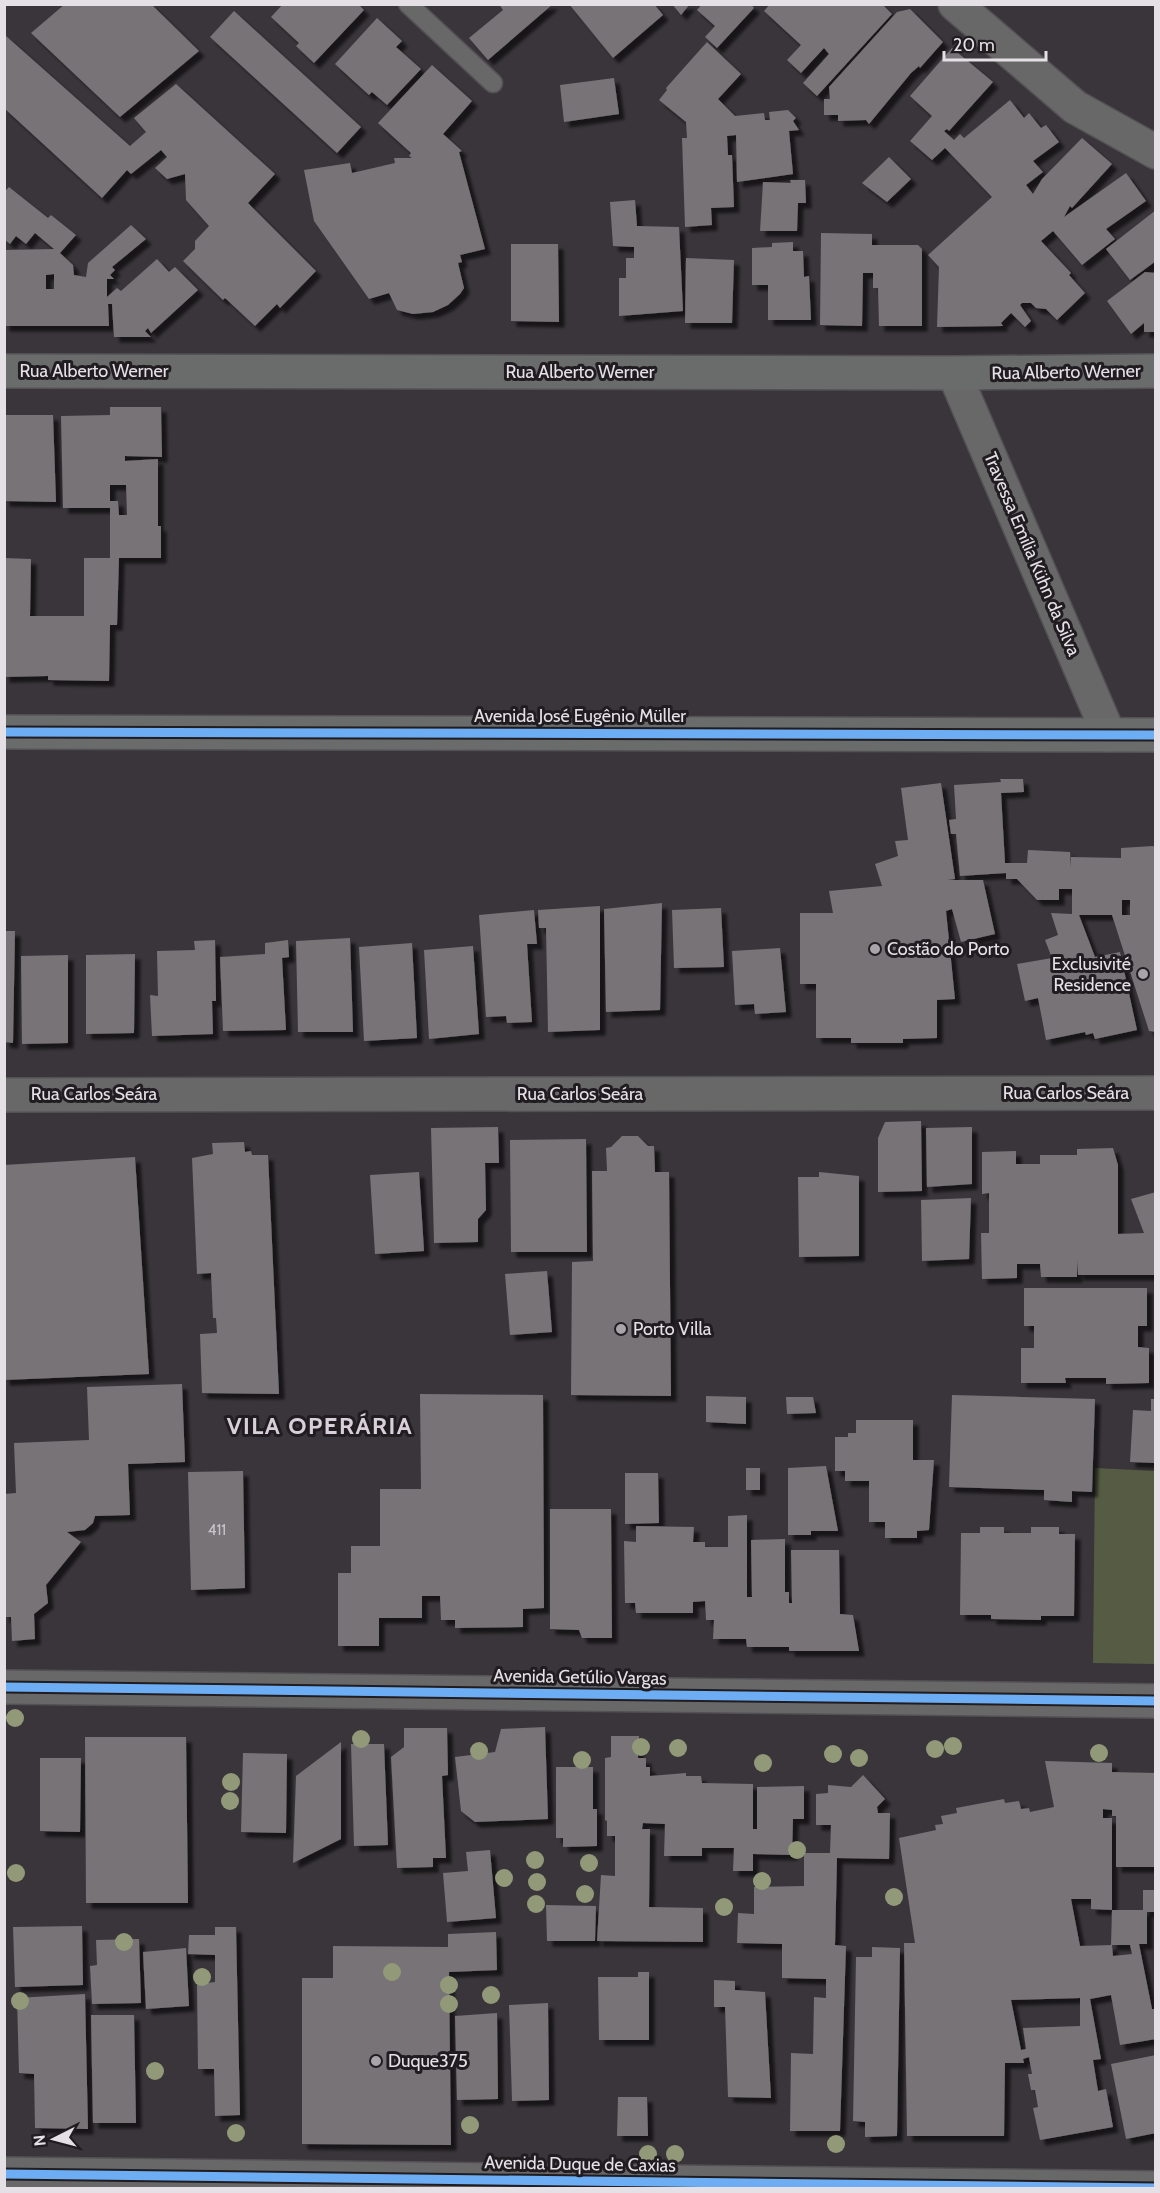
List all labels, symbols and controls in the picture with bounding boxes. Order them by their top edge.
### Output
scale bar [944,24,1046,62]
text: 20 m [953,34,995,56]
street label: Rua Alberto Werner [19,360,169,382]
street label: Rua Alberto Werner [991,360,1141,384]
street label: Rua Alberto Werner [505,361,655,383]
street label: Travessa Emília Kühn da Silva [979,449,1085,659]
street label: Avenida José Eugênio Müller [474,705,686,727]
place label: Costão do Porto [887,938,1009,960]
marker: Costão do Porto [868,942,882,956]
place label: Exclusivité Residence [1052,953,1131,996]
marker: Exclusivité Residence [1136,967,1150,981]
street label: Rua Carlos Seára [1003,1082,1130,1104]
street label: Rua Carlos Seára [31,1083,158,1105]
street label: Rua Carlos Seára [517,1083,644,1105]
place label: Porto Villa [633,1318,712,1340]
marker: Porto Villa [614,1322,628,1336]
district label: VILA OPERÁRIA [227,1411,413,1440]
house number: 411 [208,1521,226,1539]
street label: Avenida Getúlio Vargas [493,1664,667,1690]
place label: Duque375 [388,2050,468,2072]
marker: Duque375 [369,2054,383,2068]
north arrow [24,2109,84,2169]
text: N [30,2134,50,2147]
street label: Avenida Duque de Caxias [484,2151,676,2177]

